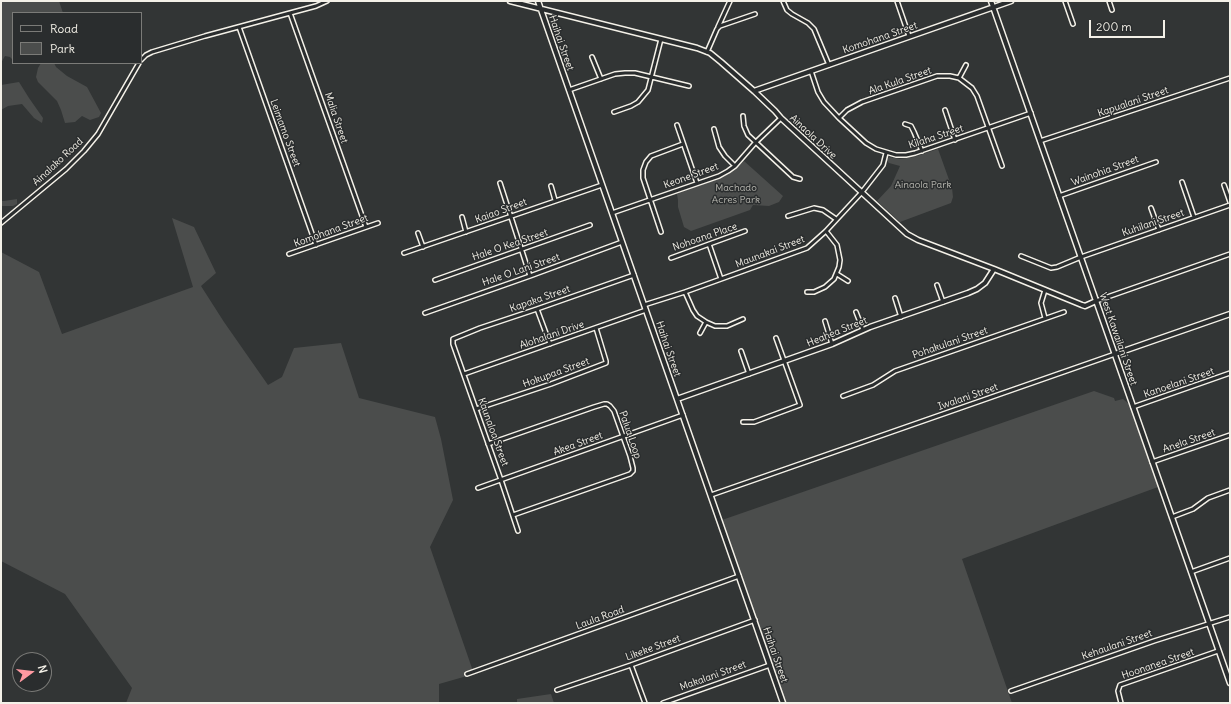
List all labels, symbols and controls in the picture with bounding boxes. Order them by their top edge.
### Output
legend [12,12,142,64]
scale bar [1091,12,1167,38]
street label: Haihai Street [546,14,576,72]
text: 200 m [1096,19,1132,34]
street label: Komohana Street [841,20,919,56]
text: Road [50,21,78,36]
text: Park [50,41,75,56]
street label: Ala Kula Street [867,65,933,97]
street label: Kapualani Street [1096,84,1170,120]
street label: Malia Street [322,91,350,145]
street label: Leimamo Street [267,98,303,168]
street label: Ainaola Drive [787,112,839,162]
street label: Kilaha Street [907,122,965,152]
street label: Ainalako Road [30,136,86,188]
street label: Wainohia Street [1070,153,1140,189]
street label: Keone Street [662,161,720,191]
park label: Ainaola Park [895,179,951,191]
park label: Machado Acres Park [712,182,760,206]
street label: Kaiao Street [473,196,529,226]
street label: Kuhilani Street [1120,207,1186,239]
street label: Komohana Street [292,212,370,250]
street label: Nohoana Place [671,220,739,254]
street label: Hale O Kea Street [471,226,549,264]
street label: Maunakai Street [734,233,806,271]
street label: Hale O Lani Street [481,251,561,289]
street label: Kapaka Street [508,283,572,315]
street label: West Kawailani Street [1097,291,1139,387]
street label: Heahea Street [805,314,869,350]
street label: Alohalani Drive [518,318,586,352]
street label: Haihai Street [653,320,683,378]
street label: Pohakulani Street [911,324,989,362]
street label: Hokupaa Street [521,355,591,391]
street label: Kanoelani Street [1142,365,1216,401]
street label: Iwalani Street [936,381,1000,413]
street label: Kaunaloa Street [475,396,511,468]
street label: Palua Loop [616,409,644,461]
street label: Anela Street [1161,426,1217,456]
street label: Akea Street [552,430,604,458]
street label: Laula Road [574,604,626,632]
street label: Haihai Street [760,626,790,684]
street label: Kehaulani Street [1080,627,1154,663]
street label: Likeke Street [624,633,682,663]
street label: Hoonanea Street [1120,646,1196,682]
north arrow [12,652,52,692]
street label: Makalani Street [678,658,748,694]
text: N [35,664,50,675]

